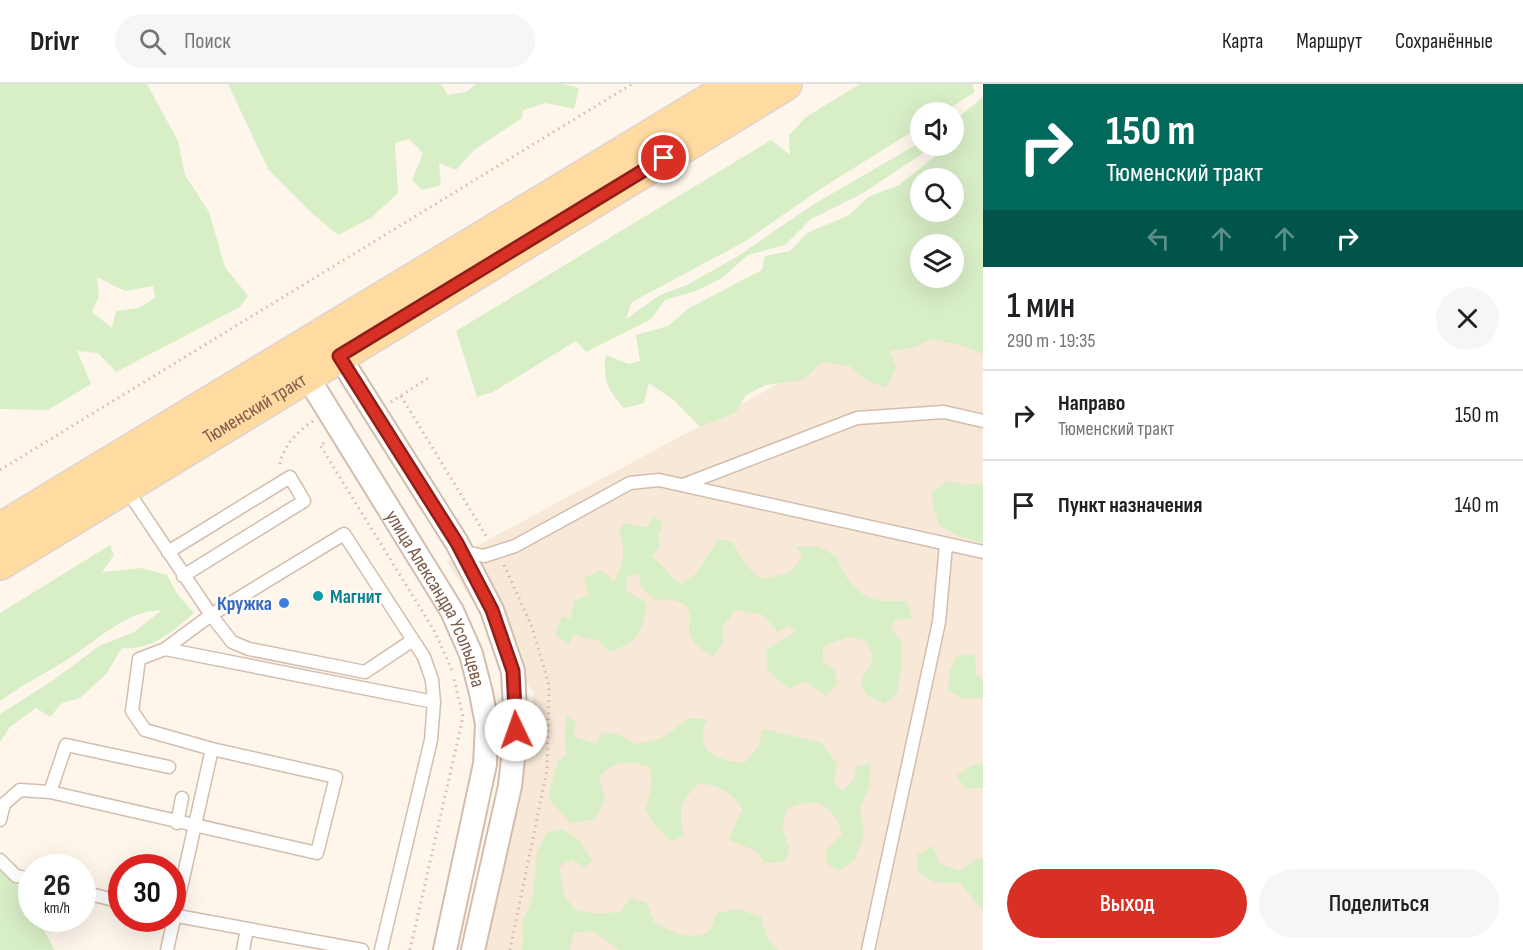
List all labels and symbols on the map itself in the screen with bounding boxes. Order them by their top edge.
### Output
pin [638,132,689,183]
street label: Тюменский тракт [199,368,311,449]
street label: улица Александра Усольцева [380,506,490,690]
place label: Магнит [330,585,383,609]
marker: Магнит [311,589,325,603]
place label: Кружка [217,592,272,616]
marker: Кружка [277,596,291,610]
position arrow [484,698,548,762]
speed limit sign: 30 [108,854,186,932]

